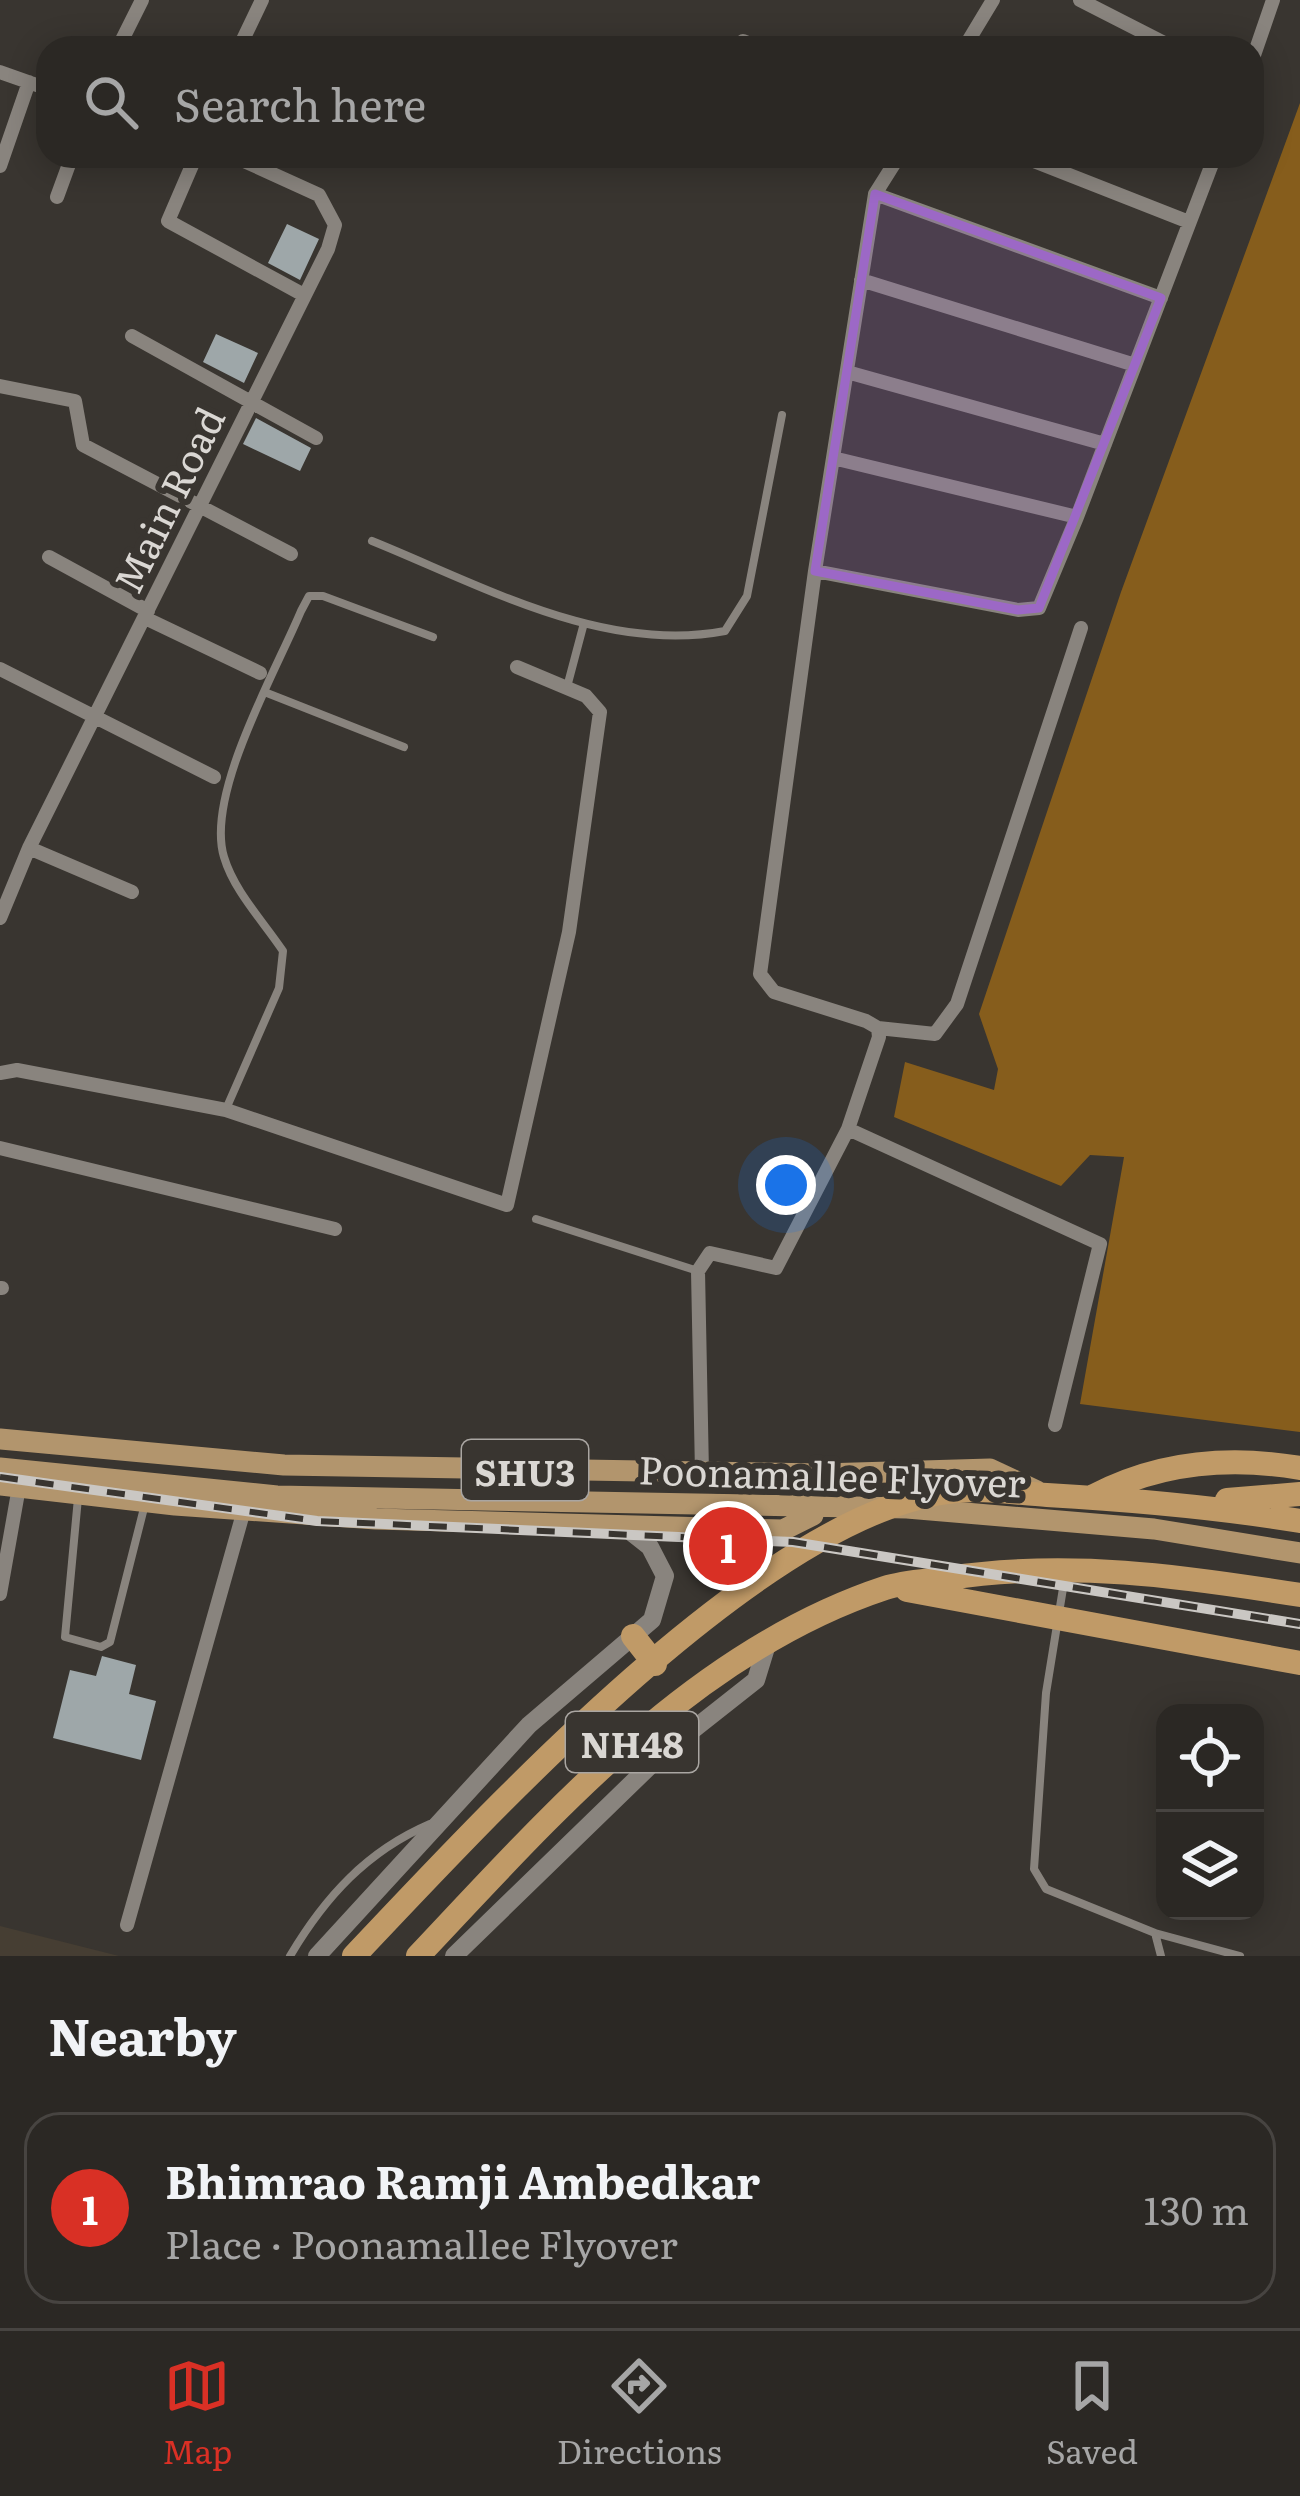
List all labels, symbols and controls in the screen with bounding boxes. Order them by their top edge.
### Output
search box [36,36,1264,168]
icon: search [78,69,144,135]
text: Search here [174,69,426,136]
street label: Main Road [97,396,237,602]
your location [756,1155,816,1215]
street label: Poonamallee Flyover [637,1438,1027,1510]
road number: SHU3 [462,1440,588,1500]
pin: 1 [689,1501,767,1591]
map controls [1156,1704,1264,1920]
button: locate [1156,1704,1264,1812]
road number: NH48 [566,1712,698,1772]
button: layers [1156,1812,1264,1920]
text: Nearby [48,1996,237,2072]
text: Bhimrao Ramji Ambedkar [165,2146,760,2213]
text: 1 [82,2179,98,2237]
text: 130 m [1144,2179,1249,2237]
text: Place · Poonamallee Flyover [165,2213,678,2271]
tab: Map [162,2353,232,2474]
tab: Directions [557,2353,722,2474]
tab: Saved [1046,2353,1138,2474]

